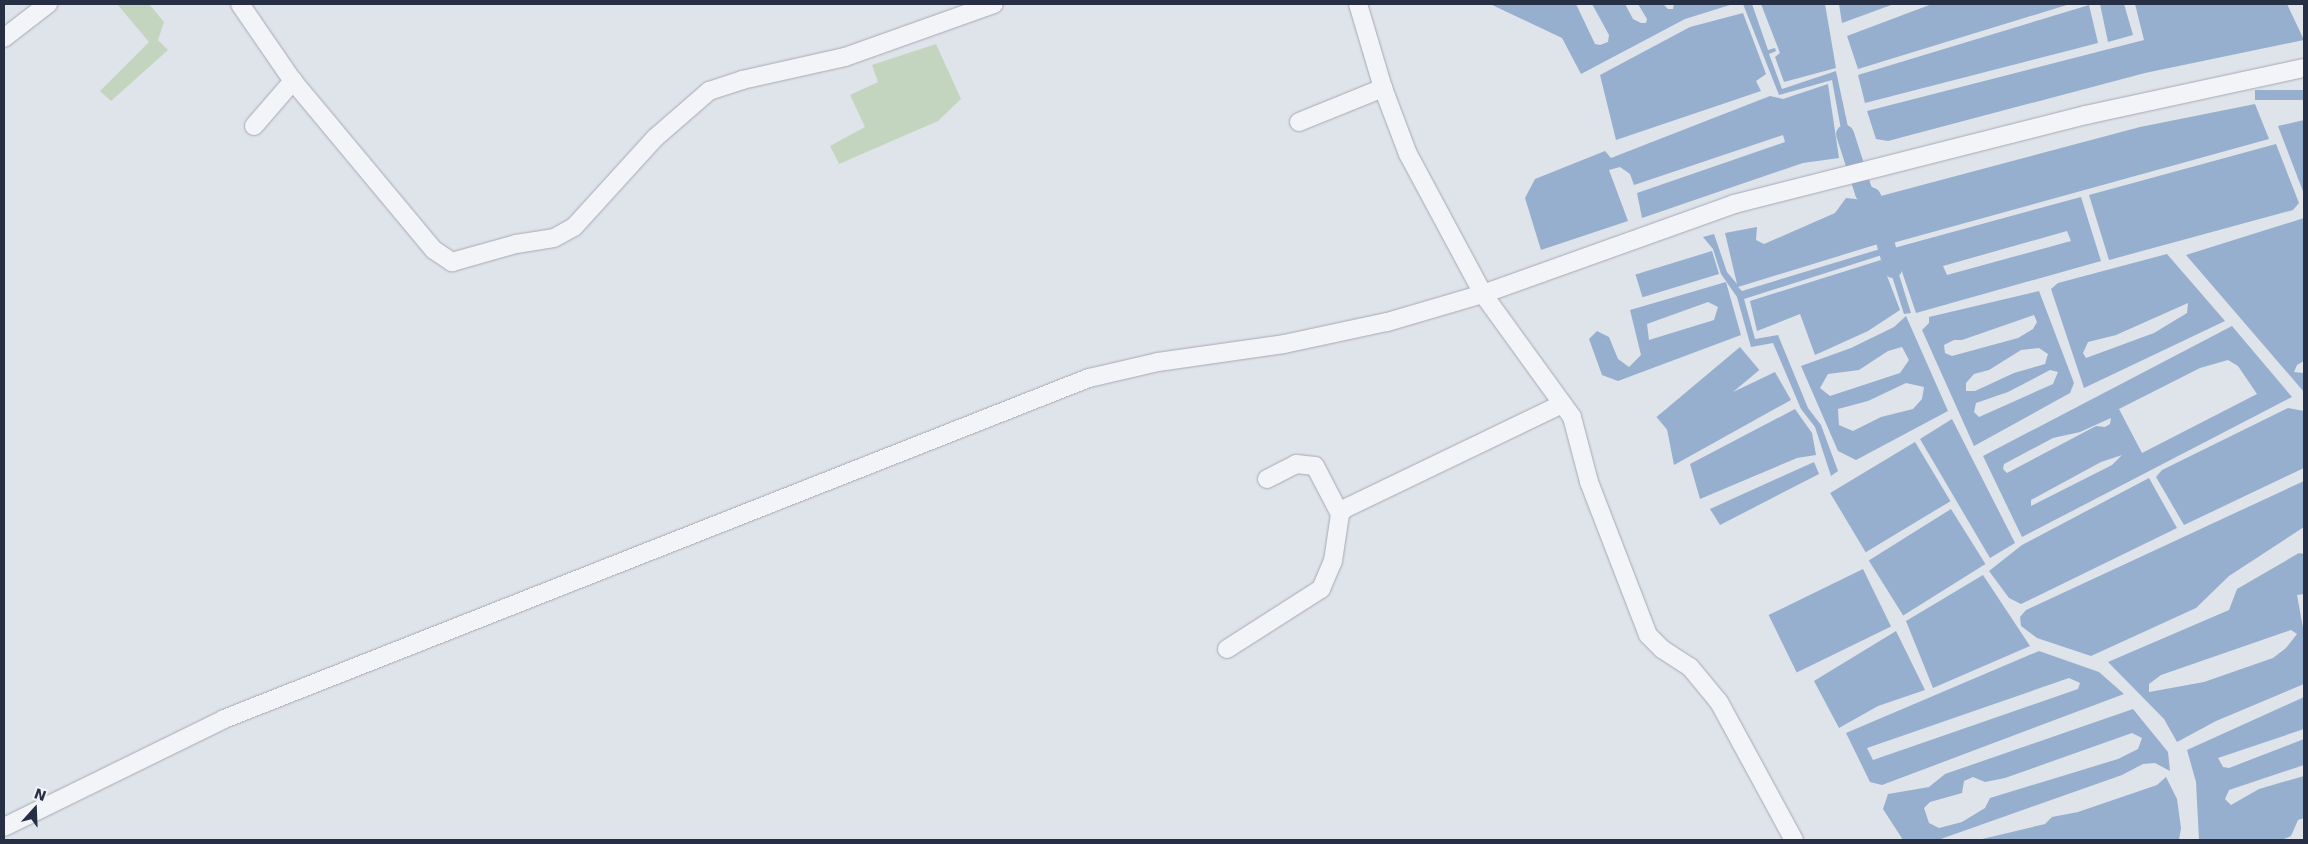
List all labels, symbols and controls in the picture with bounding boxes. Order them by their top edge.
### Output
north arrow [10,784,60,834]
text: N [32,785,48,804]

